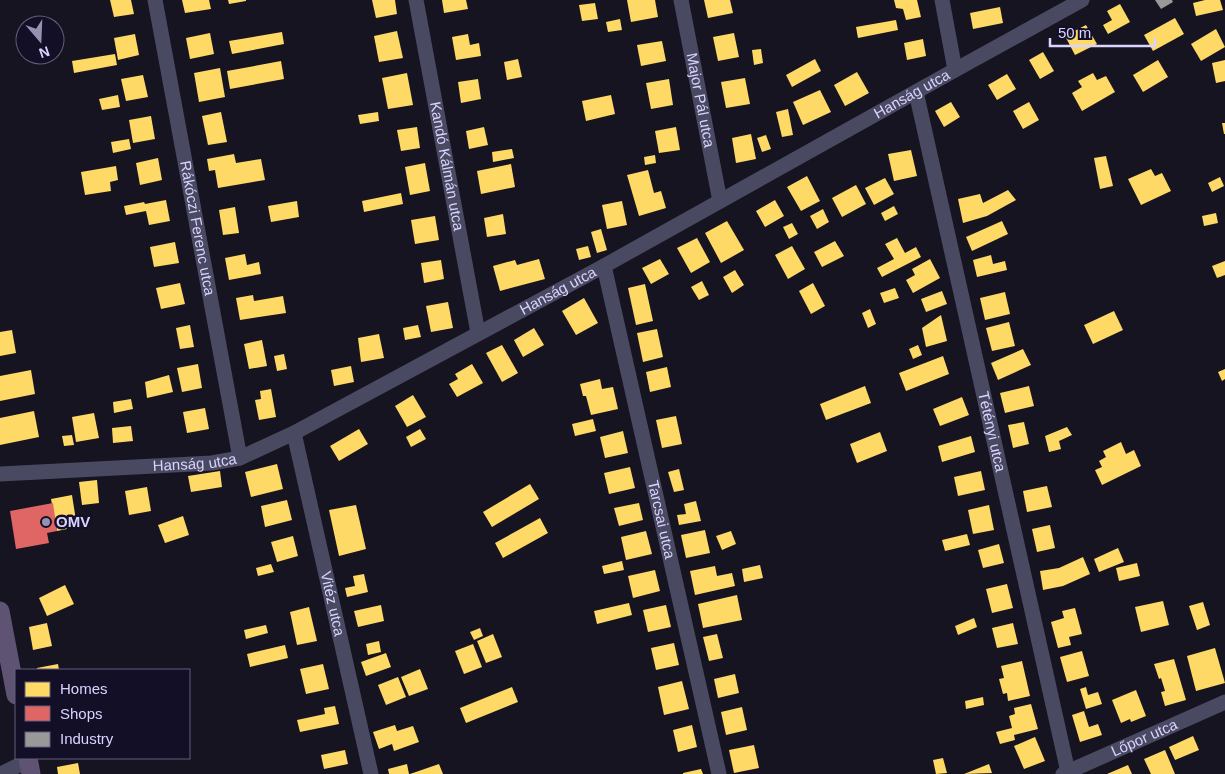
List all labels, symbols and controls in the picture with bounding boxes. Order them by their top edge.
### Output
north arrow [15,15,65,65]
scale bar [1050,15,1155,47]
text: 50 m [1058,24,1091,41]
text: N [37,43,52,62]
street label: Major Pál utca [683,51,719,149]
street label: Hanság utca [871,65,953,122]
street label: Kandó Kálmán utca [427,100,468,233]
street label: Rákóczi Ferenc utca [177,159,219,297]
street label: Hanság utca [517,263,599,318]
street label: Tétényi utca [975,390,1010,474]
street label: Hanság utca [152,450,239,474]
street label: Tarcsai utca [645,479,679,561]
place label: OMV [56,513,90,530]
marker: OMV [40,516,52,528]
street label: Vitéz utca [318,570,349,638]
legend [15,669,190,759]
text: Homes [60,680,108,697]
text: Shops [60,705,103,722]
street label: Lőpor utca [1108,715,1181,760]
text: Industry [60,730,114,747]

